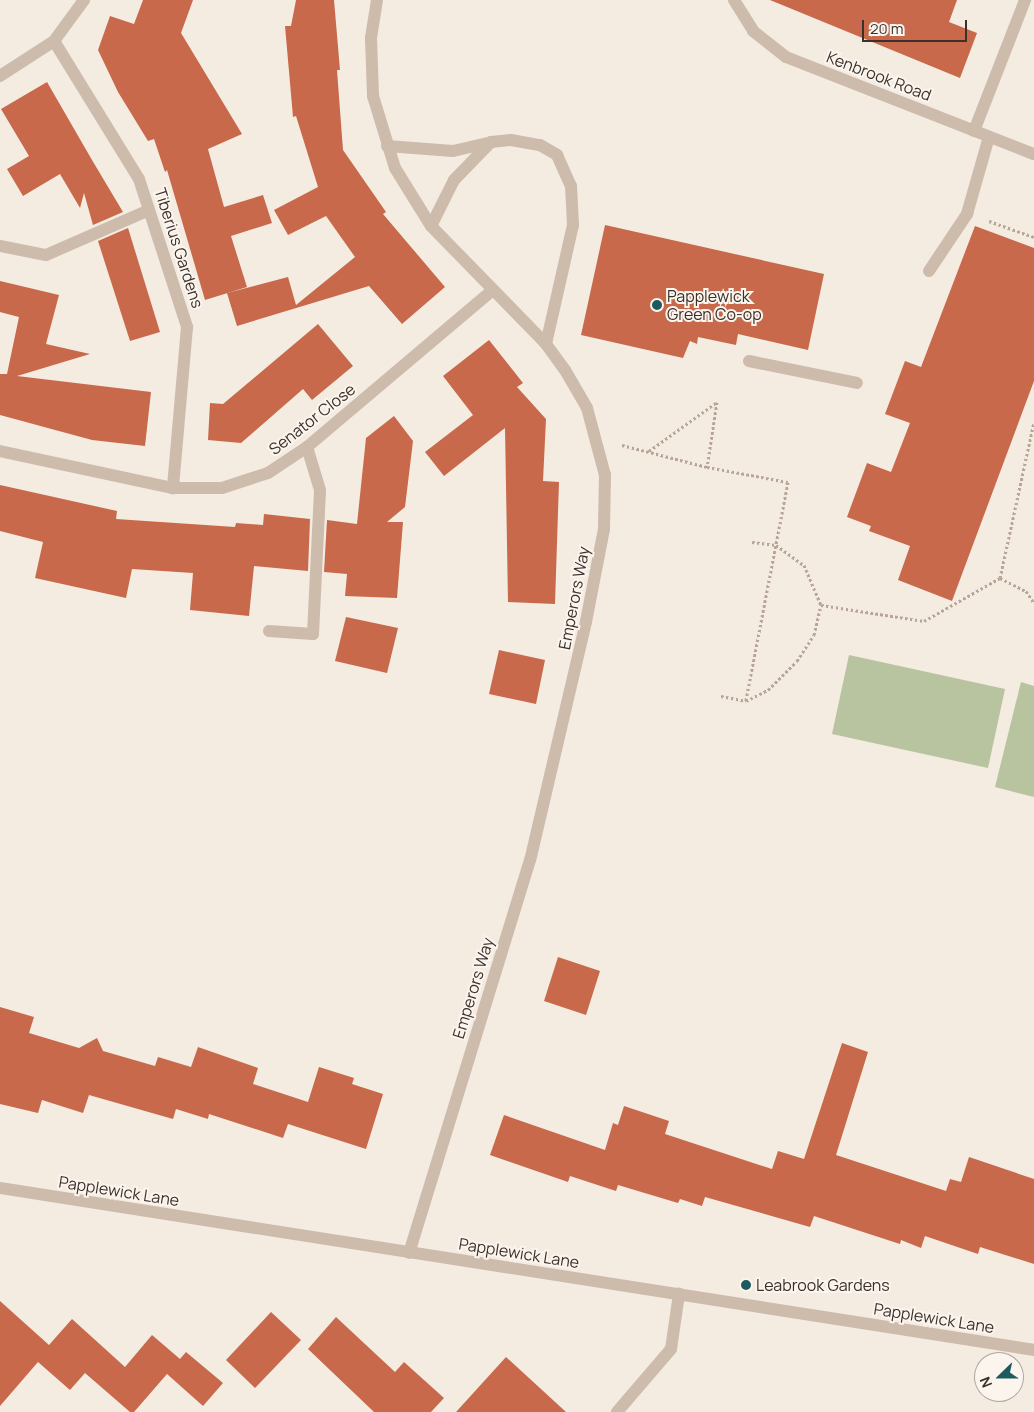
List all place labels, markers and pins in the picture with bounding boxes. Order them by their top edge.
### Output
place label: Papplewick Green Co-op [667,286,762,324]
marker: Papplewick Green Co-op [651,299,663,311]
place label: Leabrook Gardens [756,1275,890,1295]
marker: Leabrook Gardens [740,1279,752,1291]

